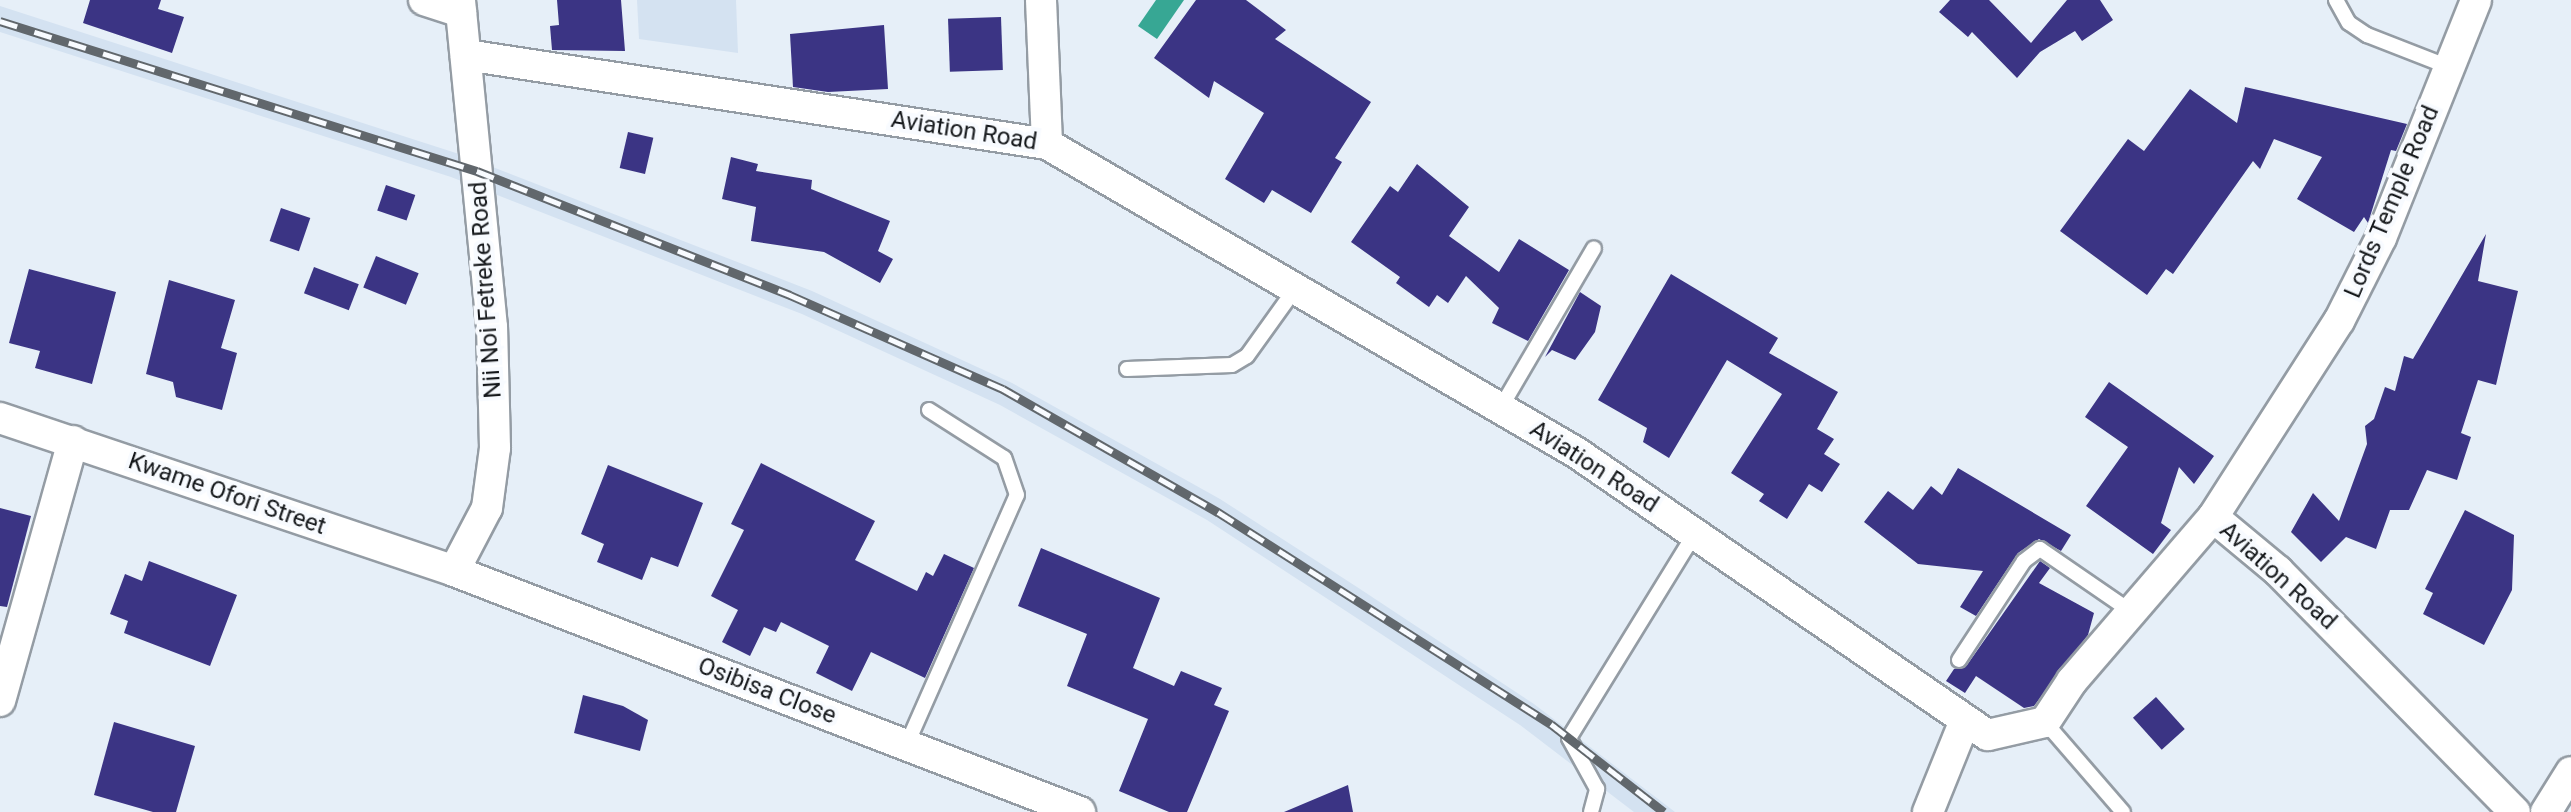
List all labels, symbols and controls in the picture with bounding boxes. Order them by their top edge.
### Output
street label: Lords Temple Road [2338,101,2446,303]
street label: Aviation Road [889,105,1039,157]
street label: Nii Noi Fetreke Road [464,181,508,399]
street label: Aviation Road [1524,415,1664,519]
street label: Kwame Ofori Street [124,447,330,541]
street label: Aviation Road [2214,516,2342,636]
street label: Osibisa Close [694,651,840,731]

